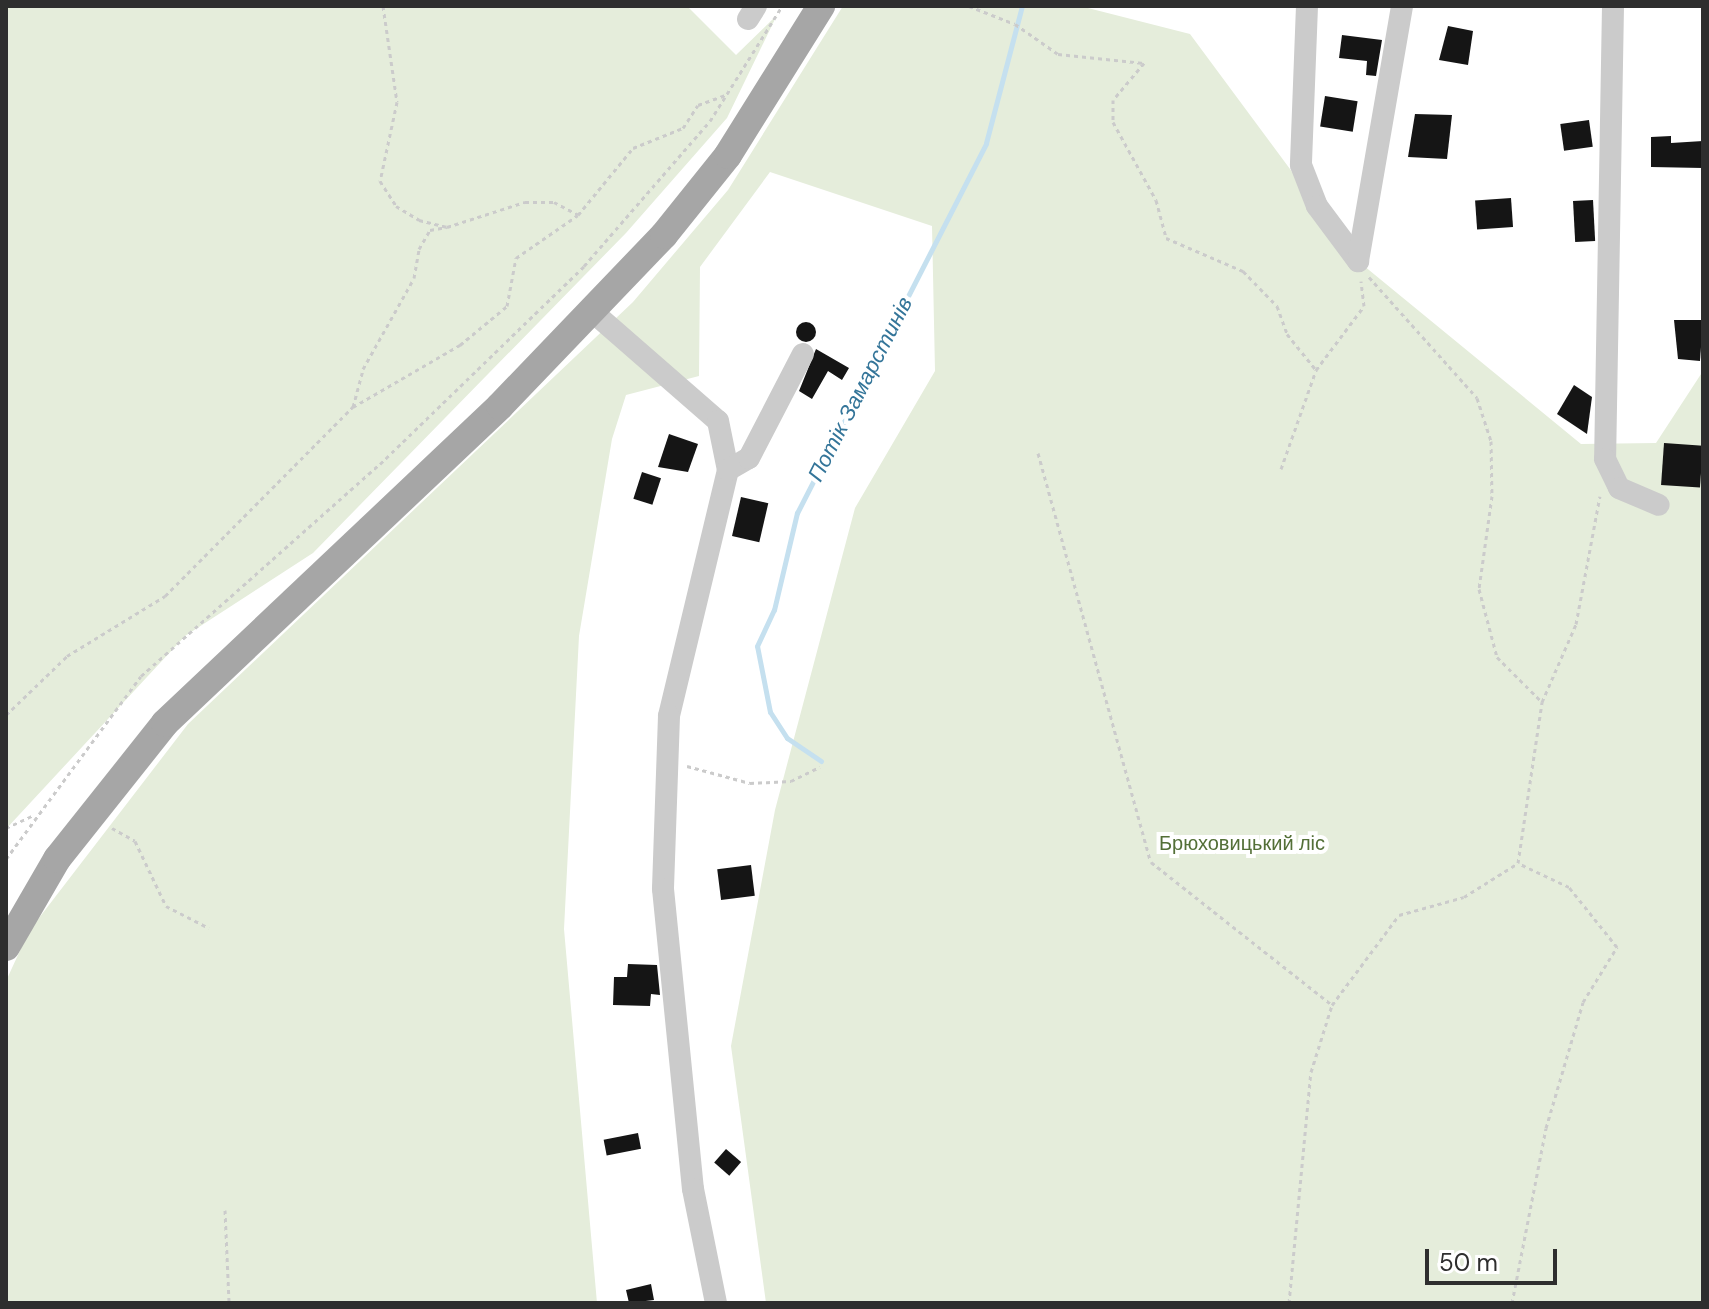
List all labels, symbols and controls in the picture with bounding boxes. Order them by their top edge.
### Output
water label: Потік Замарстинів [802,292,918,486]
park label: Брюховицький ліс [1159,831,1325,855]
scale bar [1429,1233,1561,1283]
text: 50 m [1439,1247,1498,1278]

